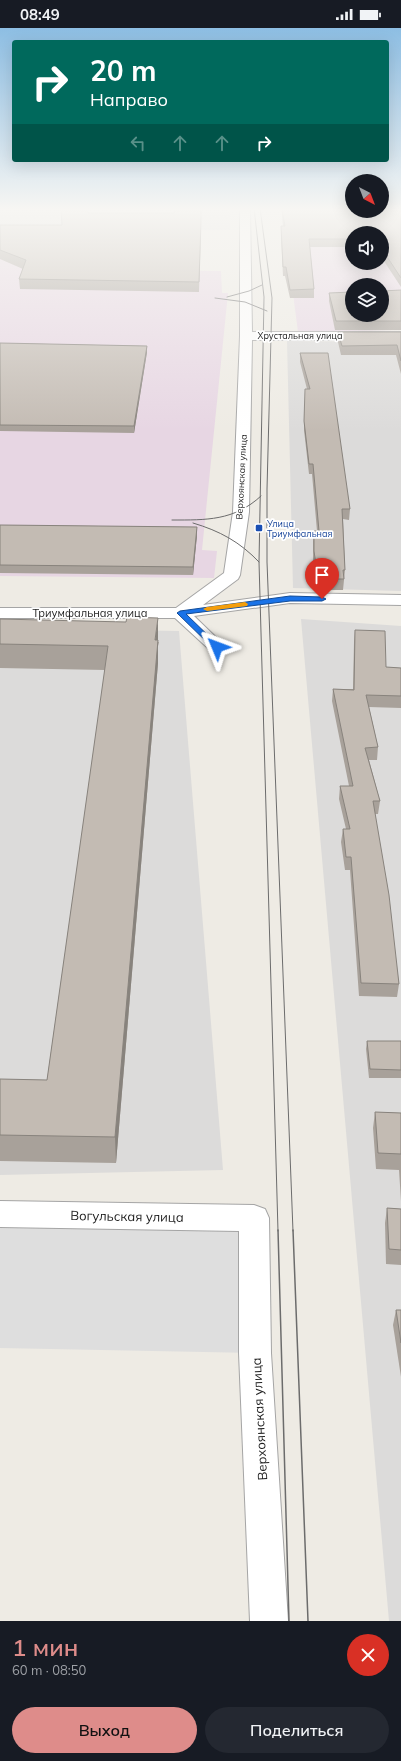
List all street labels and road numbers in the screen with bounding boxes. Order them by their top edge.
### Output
street label: Хрустальная улица [258,330,342,342]
street label: Верхоянская улица [233,434,250,520]
street label: Триумфальная улица [33,606,147,620]
street label: Вогульская улица [70,1207,184,1225]
street label: Верхоянская улица [248,1357,270,1481]

